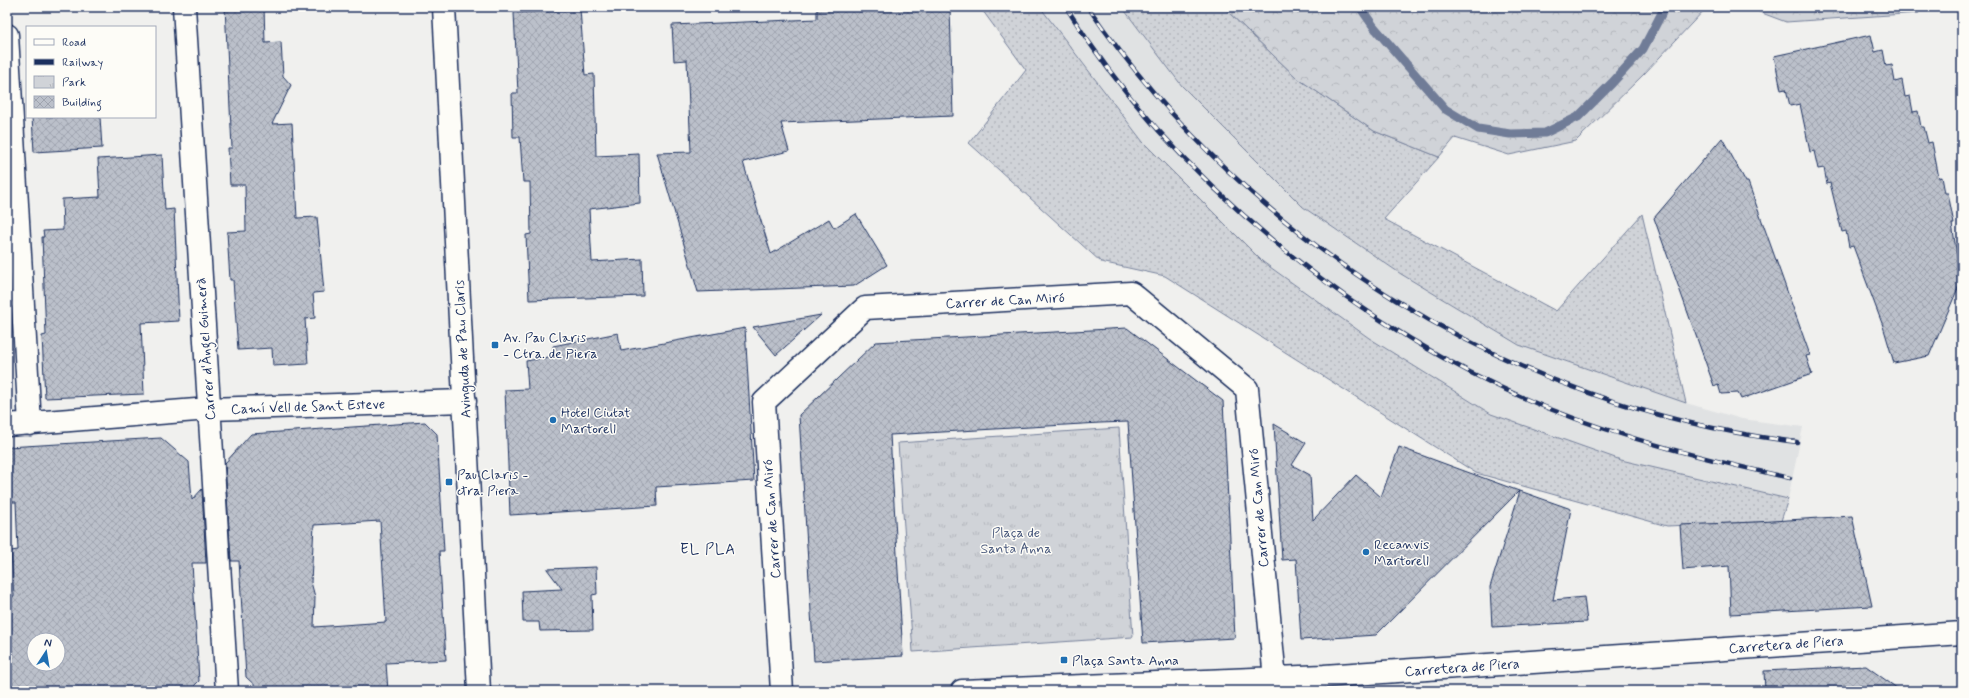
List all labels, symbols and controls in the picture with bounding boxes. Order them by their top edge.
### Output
legend [26,26,156,118]
text: Road [62,35,86,51]
text: Railway [62,55,104,71]
text: Park [62,75,86,91]
text: Building [62,95,102,112]
street label: Carrer d'Àngel Guimerà [192,277,222,421]
street label: Avinguda de Pau Claris [450,279,477,419]
street label: Carrer de Can Miró [945,289,1065,313]
place label: Av. Pau Claris - Ctra. de Piera [503,329,597,363]
marker: Av. Pau Claris - Ctra. de Piera [490,340,500,350]
street label: Camí Vell de Sant Esteve [231,395,385,419]
place label: Hotel Ciutat Martorell [561,404,631,438]
marker: Hotel Ciutat Martorell [548,415,558,425]
street label: Carrer de Can Miró [1245,448,1273,568]
street label: Carrer de Can Miró [759,459,785,579]
place label: Pau Claris - ctra. Piera [457,466,528,500]
marker: Pau Claris - ctra. Piera [444,477,454,487]
park label: Plaça de Santa Anna [981,524,1051,558]
place label: Recanvis Martorell [1374,536,1429,570]
district label: EL PLA [680,540,736,560]
marker: Recanvis Martorell [1361,547,1371,557]
north arrow [26,632,66,672]
street label: Carretera de Piera [1728,632,1844,658]
text: N [43,636,53,651]
place label: Plaça Santa Anna [1072,652,1179,670]
marker: Plaça Santa Anna [1059,655,1069,665]
street label: Carretera de Piera [1404,655,1520,681]

